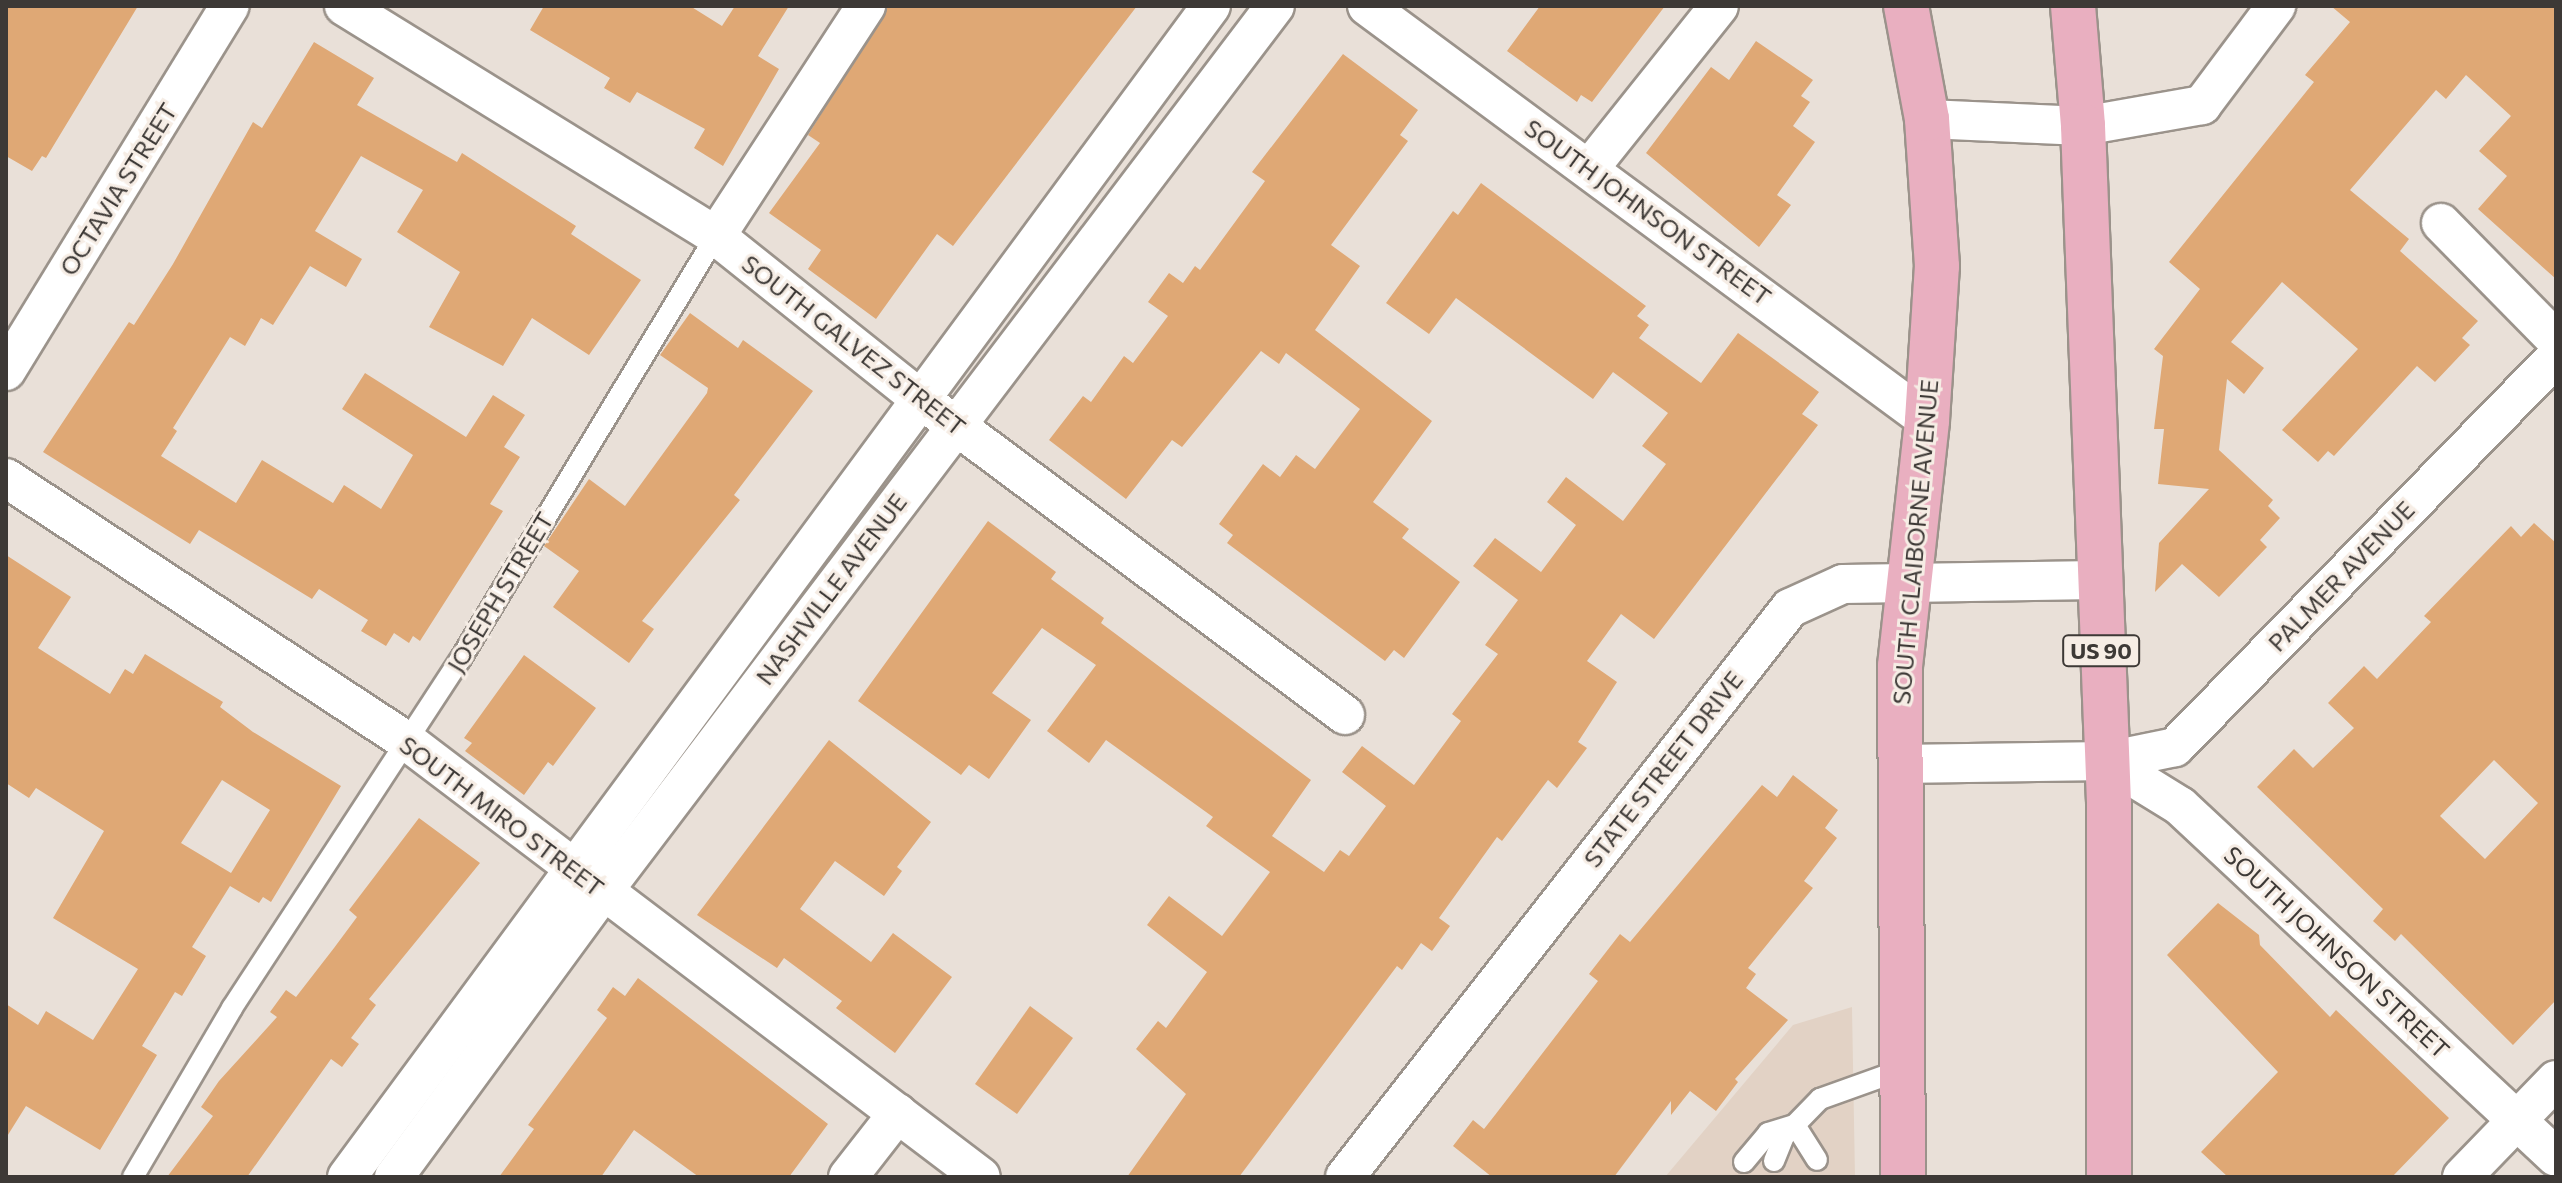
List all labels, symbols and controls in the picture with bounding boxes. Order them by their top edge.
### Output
street label: OCTAVIA STREET [53,98,183,280]
street label: SOUTH JOHNSON STREET [1519,113,1777,311]
street label: SOUTH GALVEZ STREET [737,249,971,441]
street label: SOUTH CLAIBORNE AVENUE [1886,378,1944,706]
street label: NASHVILLE AVENUE [750,488,912,690]
street label: PALMER AVENUE [2262,495,2420,657]
street label: JOSEPH STREET [441,507,559,677]
road number: US 90 [2061,633,2141,669]
street label: STATE STREET DRIVE [1578,665,1748,873]
street label: SOUTH MIRO STREET [394,730,610,902]
street label: SOUTH JOHNSON STREET [2218,840,2456,1064]

